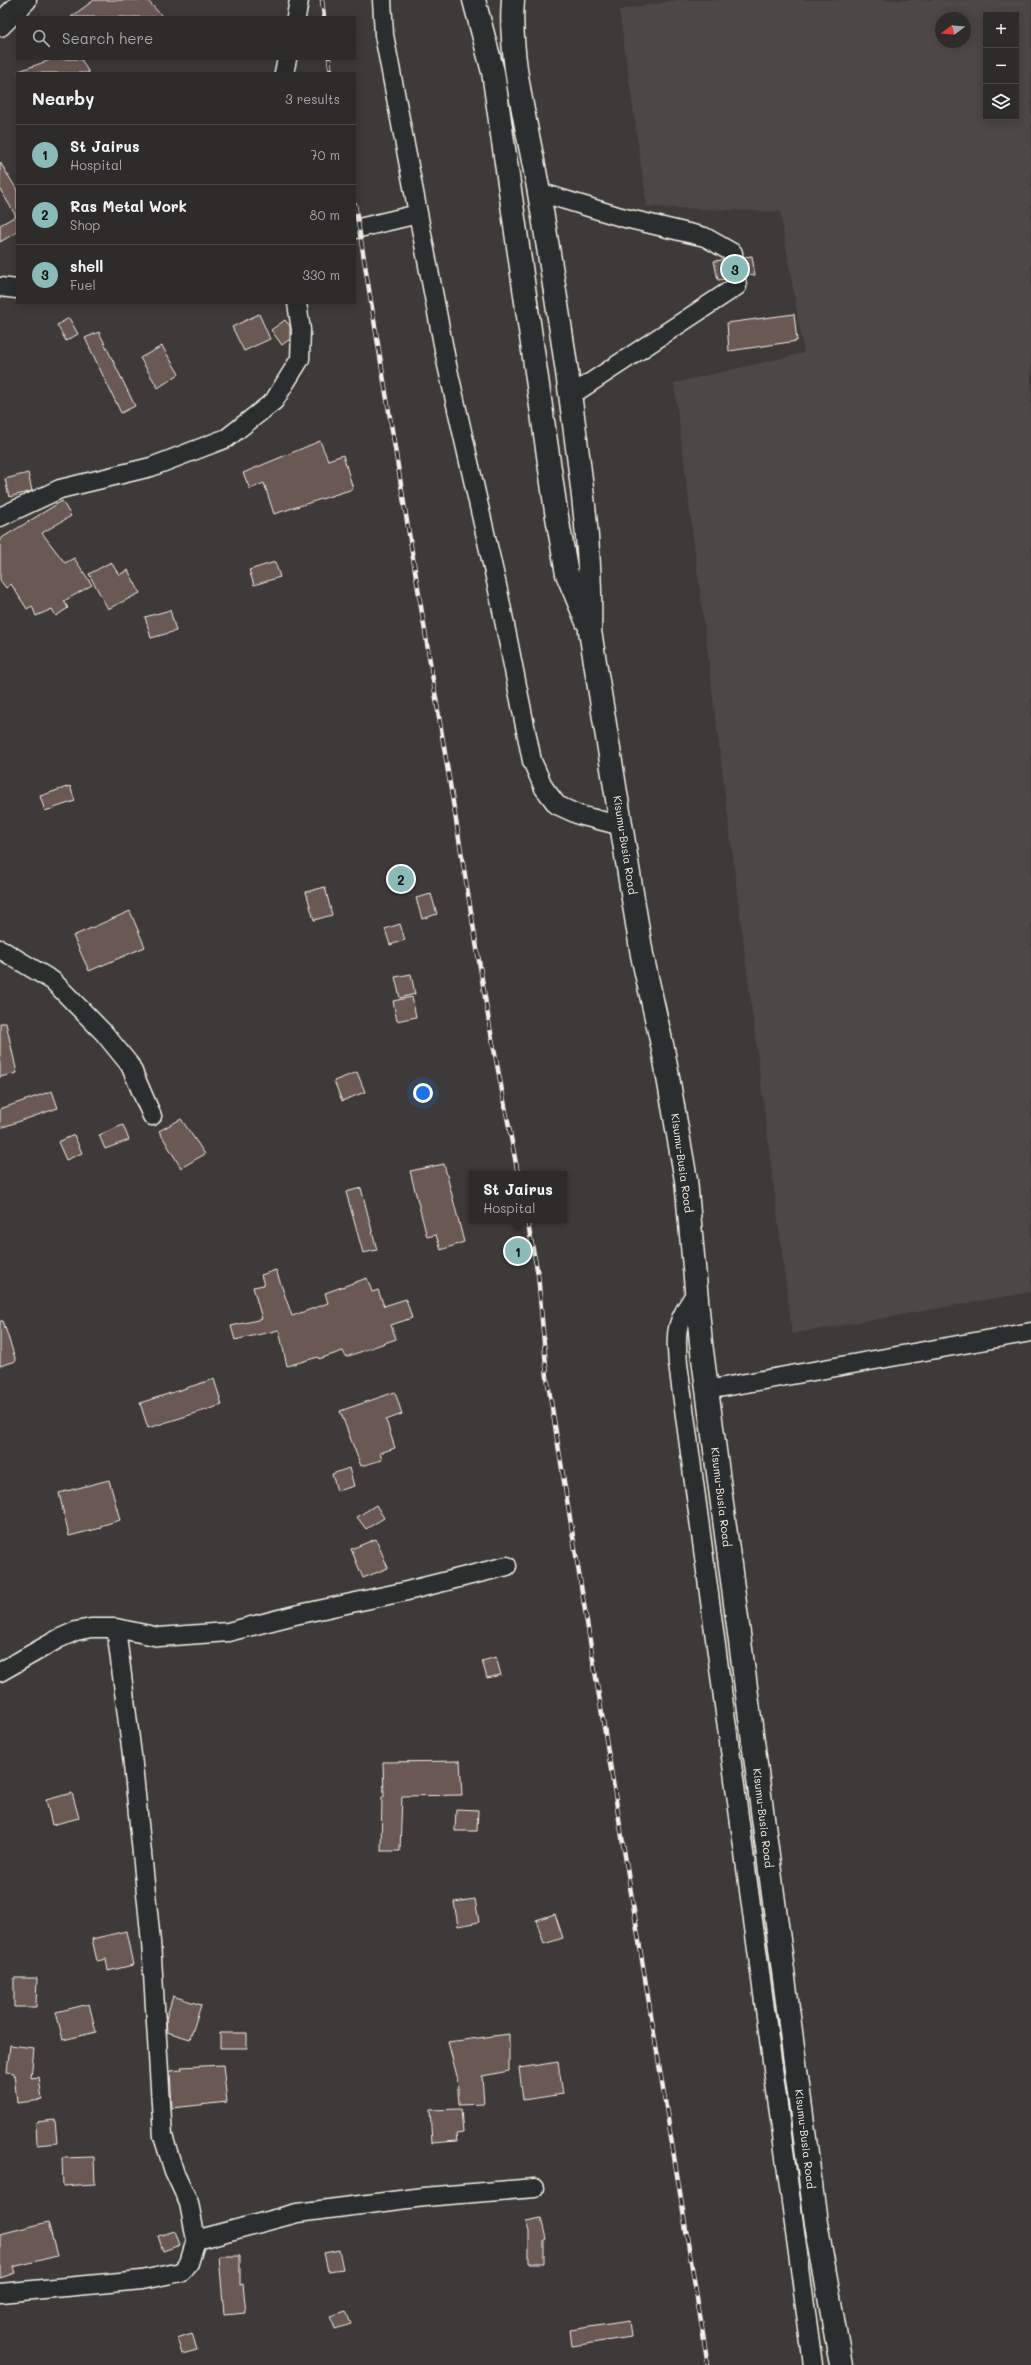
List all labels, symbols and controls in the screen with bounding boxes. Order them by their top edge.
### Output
north arrow [935,12,971,48]
map controls [983,12,1019,120]
button: + [983,12,1019,48]
search box [16,16,356,60]
icon: search [30,27,52,49]
text: Search here [62,28,153,48]
button: − [983,48,1019,84]
button: layers [983,84,1019,120]
text: Nearby [32,87,94,109]
text: 3 results [285,90,340,107]
text: St Jairus [70,136,140,156]
text: 1 [42,146,48,163]
text: 70 m [310,146,340,163]
text: Hospital [70,156,122,173]
text: Ras Metal Work [70,196,187,216]
text: 2 [41,206,49,223]
text: 80 m [310,206,340,223]
text: Shop [70,216,100,233]
pin: 3 [722,254,748,284]
text: shell [70,256,103,276]
text: 3 [41,266,49,283]
text: 330 m [302,266,340,283]
text: Fuel [70,276,96,293]
street label: Kisumu-Busia Road [610,794,641,896]
pin: 2 [388,864,414,894]
your location [413,1083,433,1103]
street label: Kisumu-Busia Road [668,1112,697,1214]
popup [469,1171,567,1223]
text: St Jairus [483,1179,553,1199]
text: Hospital [483,1199,536,1216]
pin: 1 [505,1236,531,1266]
street label: Kisumu-Busia Road [708,1446,735,1548]
street label: Kisumu-Busia Road [750,1767,777,1869]
street label: Kisumu-Busia Road [792,2088,819,2190]

